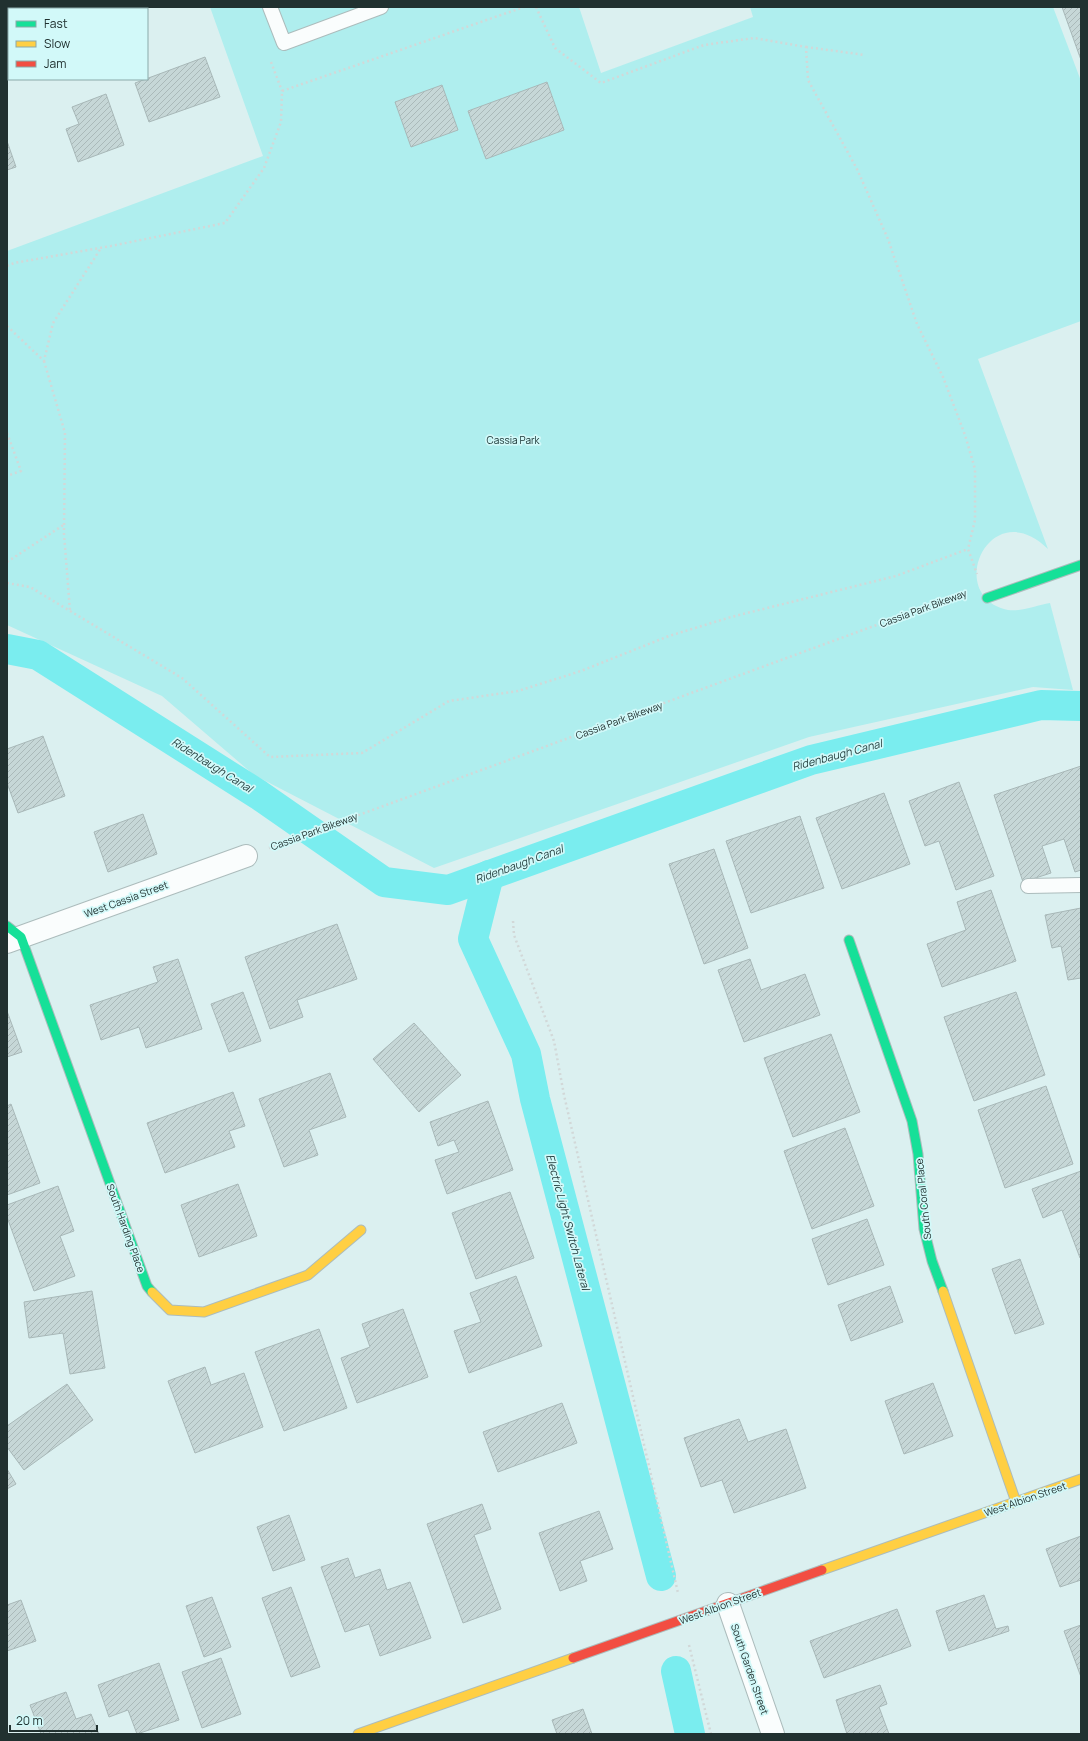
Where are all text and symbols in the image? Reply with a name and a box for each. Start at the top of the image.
legend [8,8,148,80]
text: Fast [44,15,68,32]
text: Slow [44,35,70,52]
text: Jam [44,55,66,72]
park label: Cassia Park [486,433,541,447]
street label: Cassia Park Bikeway [877,585,969,630]
street label: Cassia Park Bikeway [573,697,665,742]
water label: Ridenbaugh Canal [169,734,257,796]
water label: Ridenbaugh Canal [790,735,885,774]
street label: Cassia Park Bikeway [268,808,360,853]
water label: Ridenbaugh Canal [473,840,566,886]
street label: West Cassia Street [82,877,170,921]
water label: Electric Light Switch Lateral [543,1152,594,1293]
street label: South Coral Place [912,1158,934,1240]
street label: South Harding Place [103,1182,149,1274]
street label: West Albion Street [982,1478,1068,1520]
street label: West Albion Street [677,1585,763,1627]
street label: South Garden Street [728,1622,772,1716]
scale bar [10,1707,97,1733]
text: 20 m [16,1712,43,1729]

